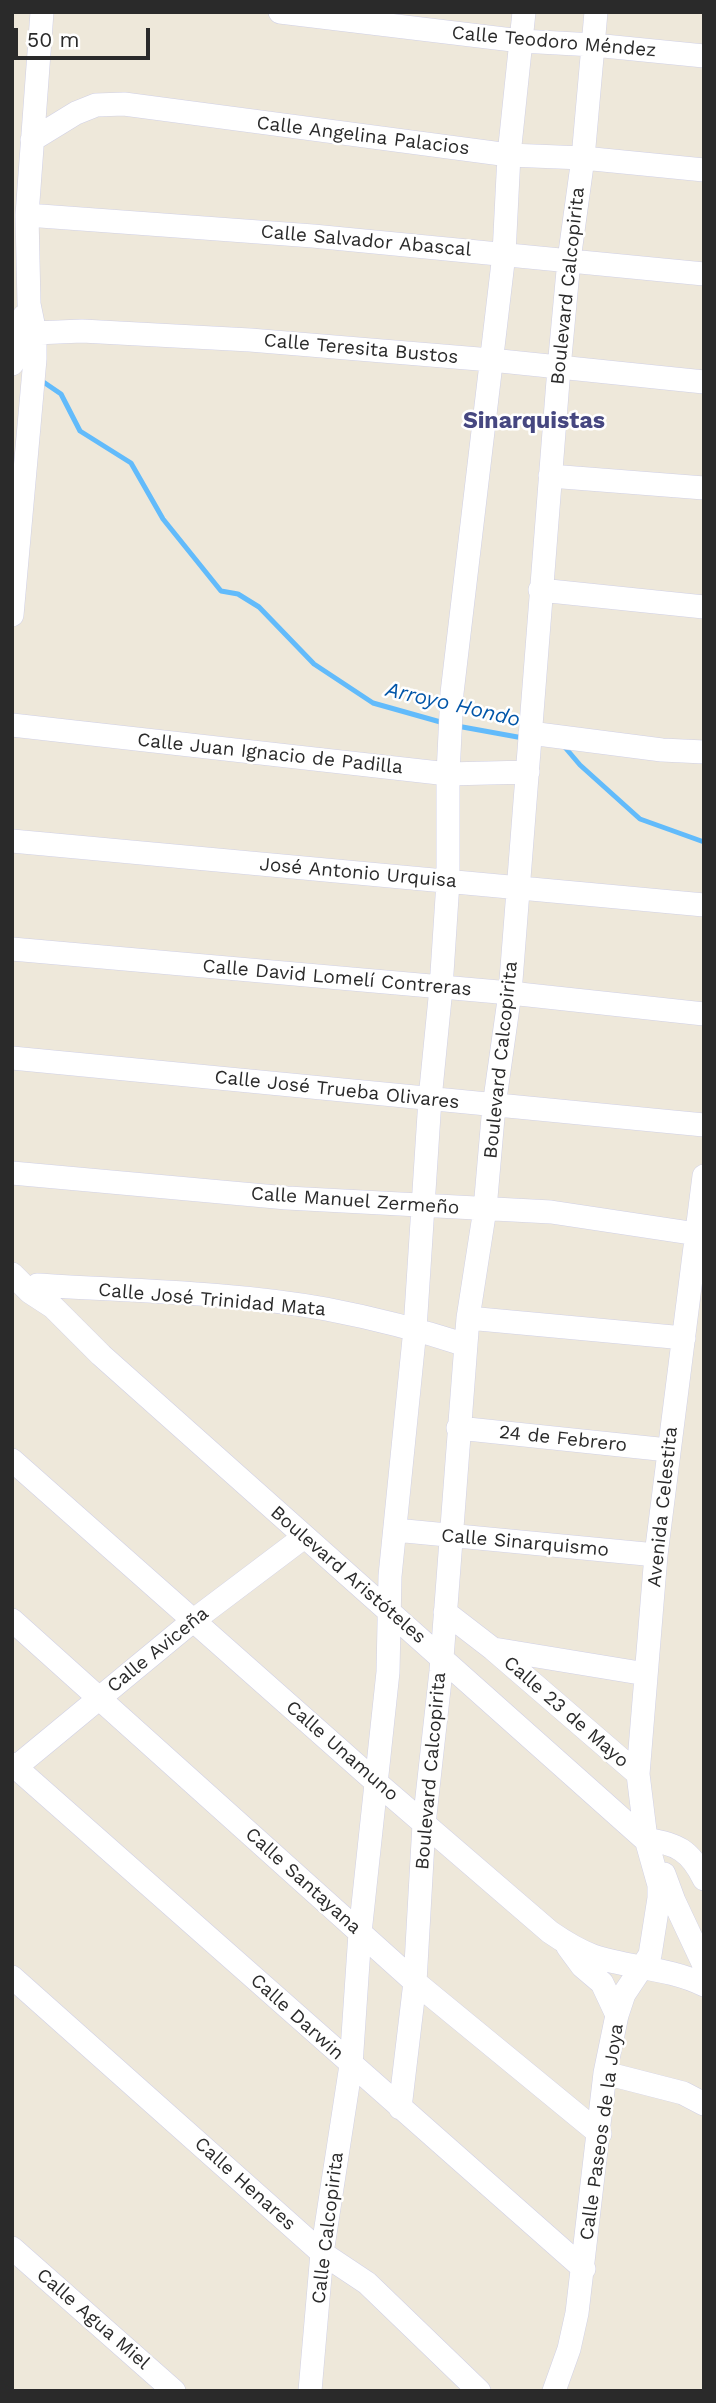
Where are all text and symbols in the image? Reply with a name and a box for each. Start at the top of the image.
scale bar [18,14,154,58]
street label: Calle Teodoro Méndez [451,22,657,62]
text: 50 m [27,27,79,52]
street label: Calle Angelina Palacios [255,112,471,160]
street label: Boulevard Calcopirita [546,186,590,386]
street label: Calle Salvador Abascal [260,220,472,262]
street label: Calle Teresita Bustos [263,329,459,369]
district label: Sinarquistas [463,407,605,435]
water label: Arroyo Hondo [383,677,523,733]
street label: Calle Juan Ignacio de Padilla [136,729,404,779]
street label: José Antonio Urquisa [258,853,458,893]
street label: Calle David Lomelí Contreras [202,955,472,1001]
street label: Boulevard Calcopirita [479,960,523,1160]
street label: Calle José Trueba Olivares [214,1066,460,1114]
street label: Calle Manuel Zermeño [250,1182,460,1220]
street label: Calle José Trinidad Mata [97,1279,327,1321]
street label: 24 de Febrero [498,1421,628,1457]
street label: Avenida Celestita [643,1426,683,1588]
street label: Boulevard Aristóteles [266,1501,430,1649]
street label: Calle Sinarquismo [440,1524,610,1562]
street label: Calle Aviceña [103,1602,213,1698]
street label: Calle 23 de Mayo [499,1651,633,1773]
street label: Boulevard Calcopirita [411,1671,451,1871]
street label: Calle Unamuno [281,1696,403,1806]
street label: Calle Santayana [240,1823,366,1939]
street label: Calle Darwin [246,1969,348,2065]
street label: Calle Paseos de la Joya [576,2022,628,2242]
street label: Calle Henares [190,2133,300,2235]
street label: Calle Calcopirita [307,2151,349,2305]
street label: Calle Agua Miel [32,2264,154,2374]

